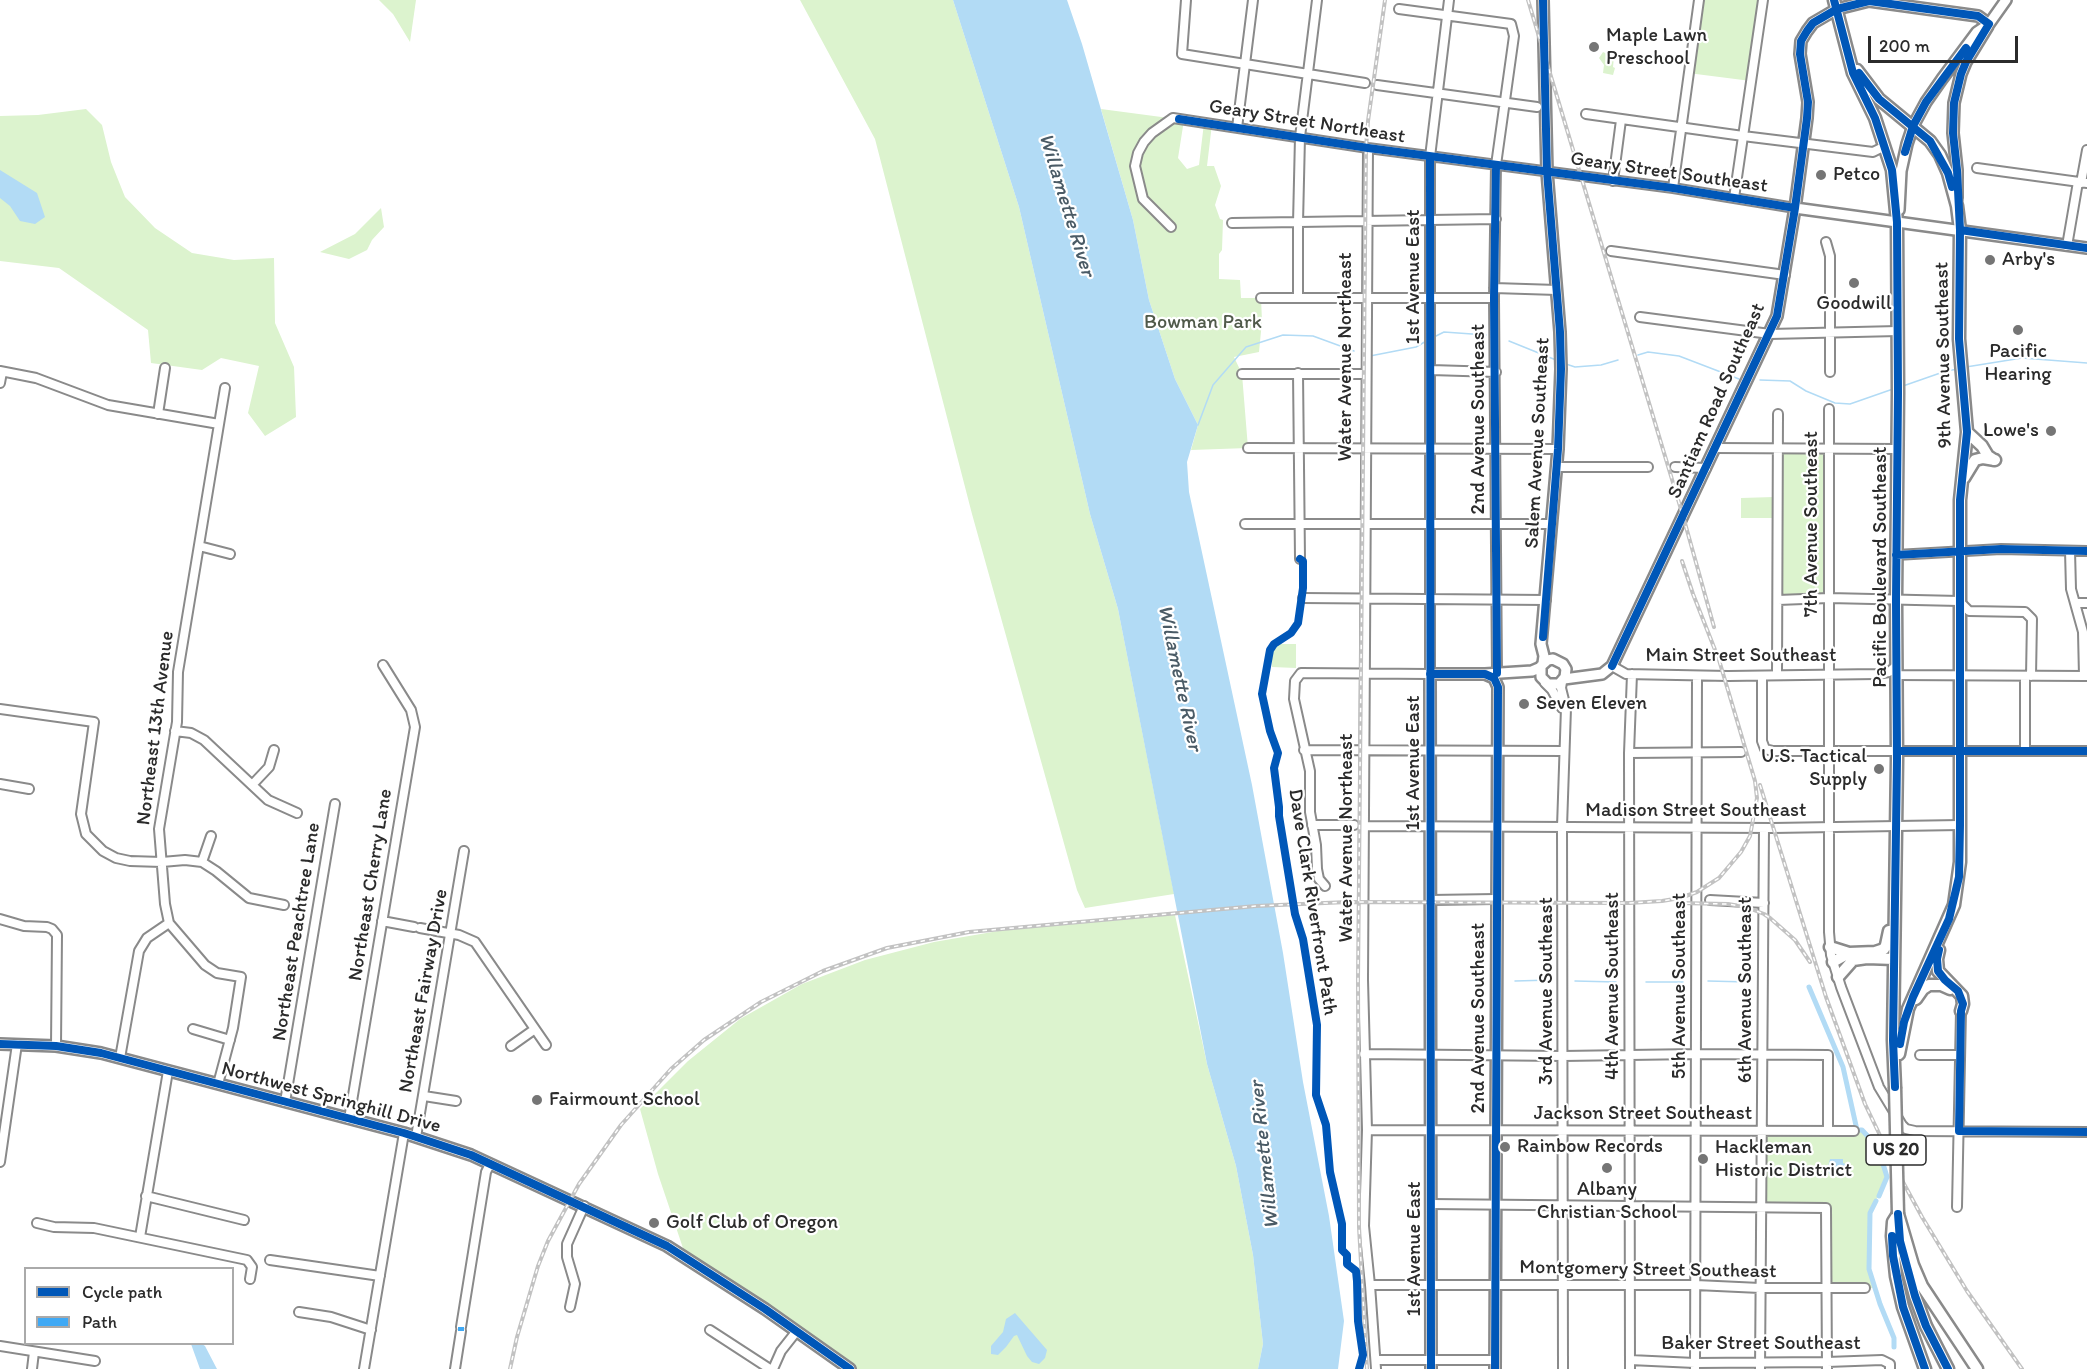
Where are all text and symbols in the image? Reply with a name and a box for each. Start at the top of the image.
place label: Maple Lawn Preschool [1606,24,1707,71]
scale bar [1871,24,2021,62]
text: 200 m [1879,35,1930,57]
marker: Maple Lawn Preschool [1587,40,1601,54]
street label: Geary Street Northeast [1207,95,1407,149]
water label: Willamette River [1032,130,1100,280]
street label: Geary Street Southeast [1569,147,1769,199]
place label: Petco [1833,163,1880,187]
marker: Petco [1814,168,1828,182]
street label: 1st Avenue East [1402,209,1426,345]
place label: Arby's [2002,248,2055,272]
street label: Water Avenue Northeast [1334,253,1358,461]
marker: Arby's [1983,253,1997,267]
street label: 9th Avenue Southeast [1930,262,1958,448]
marker: Goodwill [1847,276,1861,290]
place label: Goodwill [1816,292,1892,316]
street label: Santiam Road Southeast [1663,299,1771,503]
park label: Bowman Park [1144,311,1262,335]
marker: Pacific Hearing [2011,323,2025,337]
street label: 2nd Avenue Southeast [1467,324,1491,514]
street label: Salem Avenue Southeast [1520,337,1556,549]
place label: Pacific Hearing [1984,340,2052,387]
place label: Lowe's [1983,419,2039,443]
marker: Lowe's [2044,424,2058,438]
street label: 7th Avenue Southeast [1800,431,1824,617]
street label: Pacific Boulevard Southeast [1869,446,1893,688]
water label: Willamette River [1151,603,1207,753]
street label: Northeast 13th Avenue [132,630,180,826]
street label: Main Street Southeast [1645,644,1837,668]
place label: Seven Eleven [1536,692,1647,716]
street label: 1st Avenue East [1402,695,1426,831]
marker: Seven Eleven [1517,697,1531,711]
street label: Water Avenue Northeast [1335,734,1359,942]
place label: U.S. Tactical Supply [1761,745,1867,792]
marker: U.S. Tactical Supply [1872,762,1886,776]
street label: Northeast Cherry Lane [344,787,398,983]
street label: Dave Clark Riverfront Path [1282,787,1342,1017]
street label: Madison Street Southeast [1585,799,1807,823]
street label: Northeast Peachtree Lane [268,821,326,1043]
street label: Northeast Fairway Drive [394,887,454,1095]
street label: 4th Avenue Southeast [1601,892,1625,1080]
street label: 5th Avenue Southeast [1668,893,1692,1079]
street label: 3rd Avenue Southeast [1535,897,1559,1085]
street label: 6th Avenue Southeast [1734,897,1758,1083]
street label: 2nd Avenue Southeast [1467,923,1491,1113]
street label: Northwest Springhill Drive [219,1057,443,1139]
water label: Willamette River [1245,1080,1285,1230]
place label: Fairmount School [549,1088,700,1112]
marker: Fairmount School [530,1093,544,1107]
street label: Jackson Street Southeast [1534,1102,1752,1126]
place label: Rainbow Records [1517,1135,1663,1159]
road number: US 20 [1866,1135,1926,1165]
place label: Hackleman Historic District [1715,1136,1852,1183]
marker: Rainbow Records [1498,1140,1512,1154]
marker: Hackleman Historic District [1696,1152,1710,1166]
marker: Albany Christian School [1600,1161,1614,1175]
place label: Albany Christian School [1537,1178,1677,1225]
street label: 1st Avenue East [1403,1181,1427,1317]
place label: Golf Club of Oregon [666,1211,838,1235]
marker: Golf Club of Oregon [647,1216,661,1230]
street label: Montgomery Street Southeast [1519,1256,1777,1284]
legend [24,1267,234,1345]
text: Cycle path [82,1281,162,1303]
text: Path [82,1311,117,1333]
street label: Baker Street Southeast [1661,1332,1861,1356]

